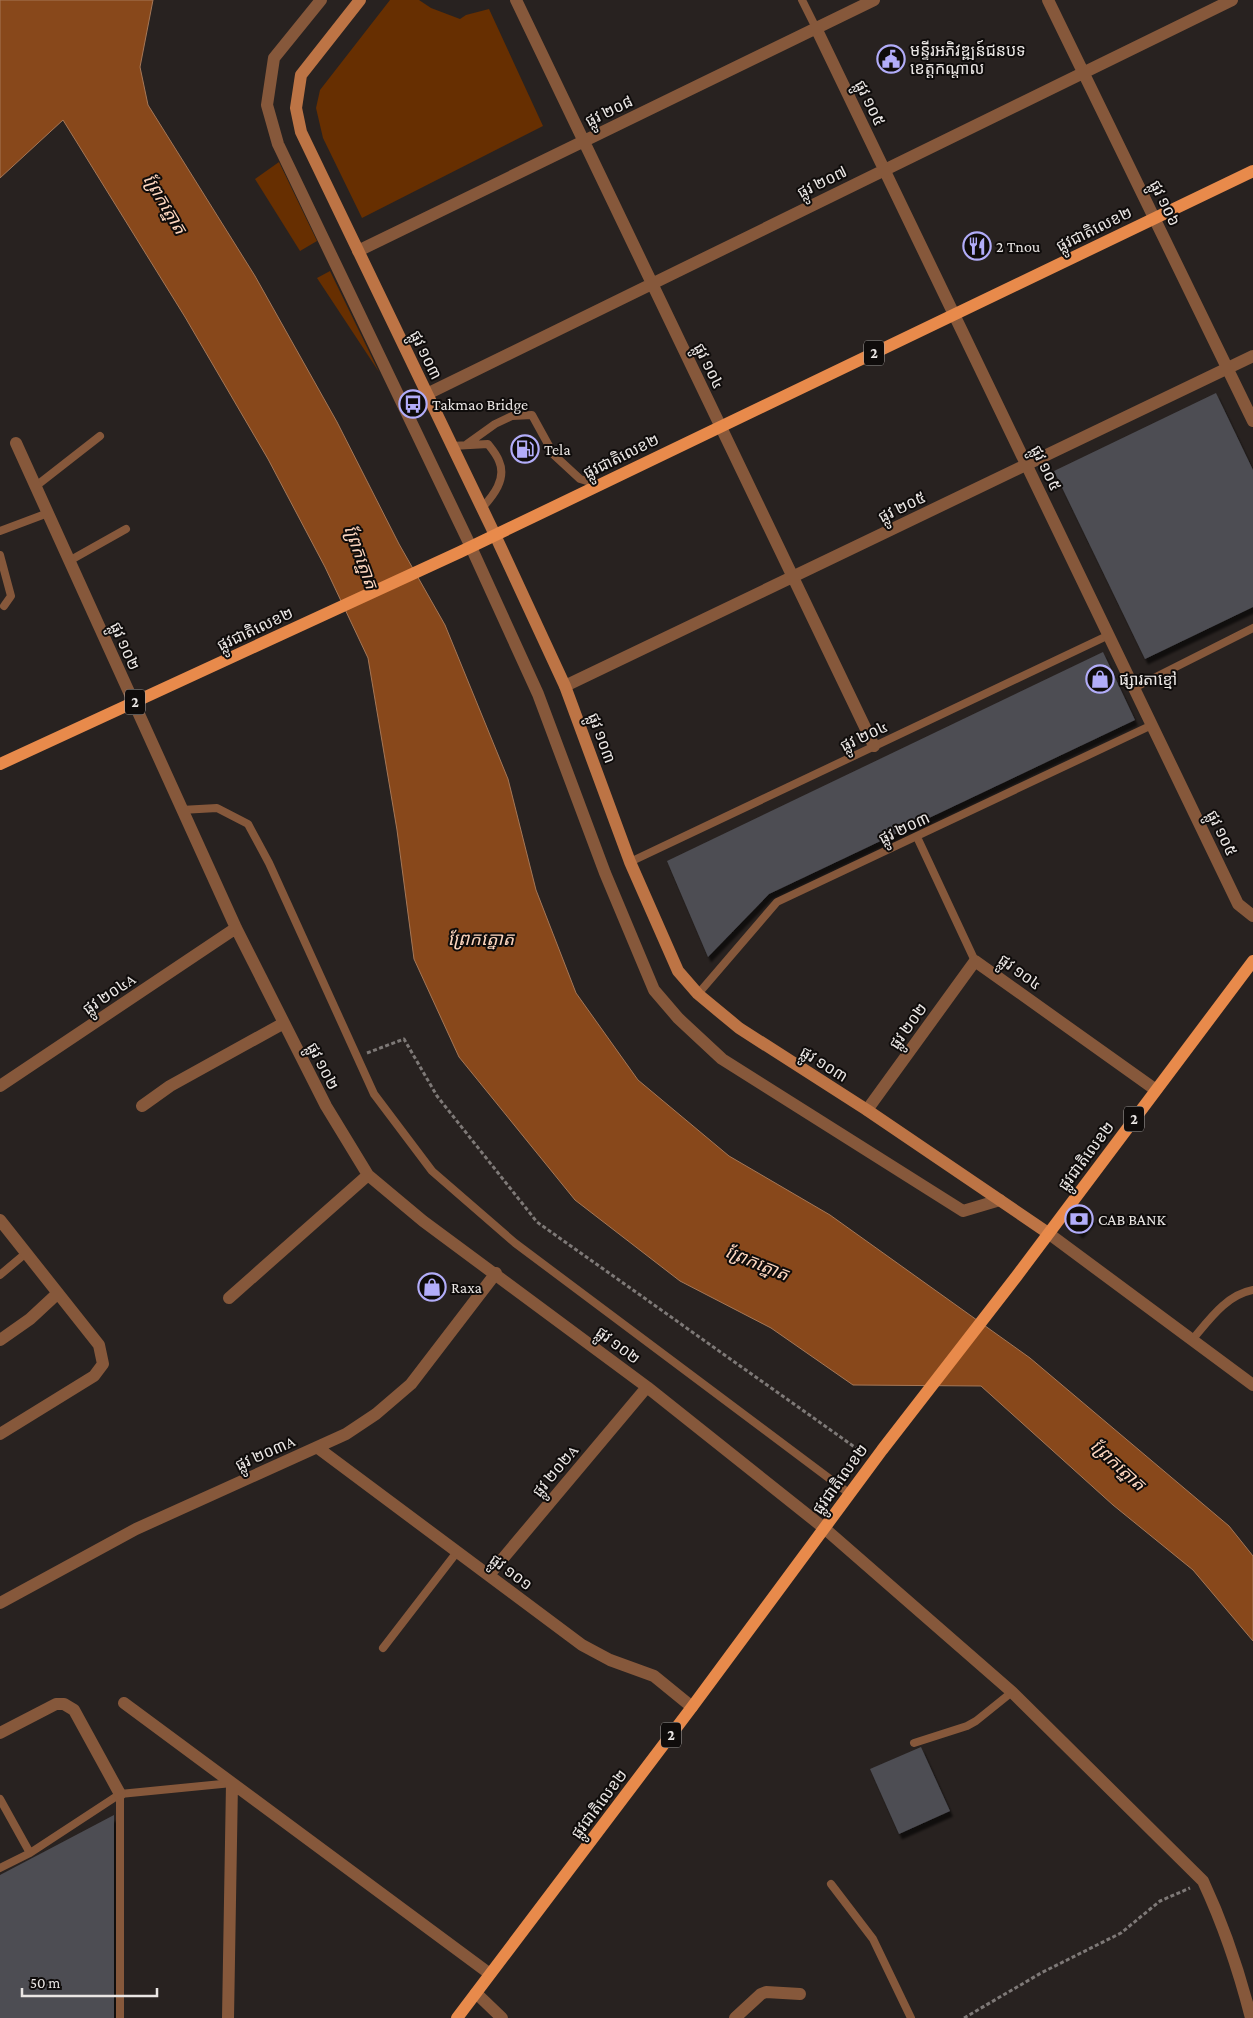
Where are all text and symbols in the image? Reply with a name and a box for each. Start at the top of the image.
place label: មន្ទីរអភិវឌ្ឍន៍ជនបទ ខេត្តកណ្តាល [910,39,1026,78]
public building icon: មន្ទីរអភិវឌ្ឍន៍ជនបទ ខេត្តកណ្តាល [876,44,906,74]
street label: ផ្លូវ ១០៥ [846,77,888,131]
street label: ផ្លូវ ២០៨ [582,92,638,135]
street label: ផ្លូវ ២០៧ [794,163,852,206]
water label: ព្រែកត្នោត [138,170,191,240]
street label: ផ្លូវ ១០៦ [1141,177,1183,231]
street label: ផ្លូវជាតិលេខ២ [1053,203,1137,260]
restaurant icon: 2 Tnou [962,231,992,261]
place label: 2 Tnou [996,238,1041,255]
street label: ផ្លូវ ១០៣ [402,328,445,385]
street label: ផ្លូវ ១០៤ [685,340,727,394]
road number: 2 [864,340,884,366]
bus stop icon: Takmao Bridge [398,389,428,419]
place label: Takmao Bridge [432,396,528,414]
street label: ផ្លូវជាតិលេខ២ [580,430,664,487]
fuel station icon: Tela [510,434,540,464]
place label: Tela [544,441,571,458]
street label: ផ្លូវ ១០៥ [1022,442,1064,496]
street label: ផ្លូវ ២០៥ [875,488,931,531]
water label: ព្រែកត្នោត [339,522,382,594]
street label: ផ្លូវជាតិលេខ២ [214,603,298,659]
street label: ផ្លូវ ១០២ [102,619,143,675]
shop icon: ផ្សារតាខ្មៅ [1085,664,1115,694]
place label: ផ្សារតាខ្មៅ [1119,671,1177,689]
road number: 2 [125,690,145,714]
street label: ផ្លូវ ១០៣ [580,710,619,768]
street label: ផ្លូវ ២០៤ [837,718,893,760]
street label: ផ្លូវ ១០៥ [1198,807,1240,861]
street label: ផ្លូវ ២០៣ [876,809,935,852]
water label: ព្រែកត្នោត [448,929,516,950]
street label: ផ្លូវ ១០៤ [992,951,1045,998]
street label: ផ្លូវ ២០៤A [79,970,143,1023]
street label: ផ្លូវ ២០២ [886,1000,935,1056]
street label: ផ្លូវ ១០២ [299,1040,342,1095]
street label: ផ្លូវ ១០៣ [794,1043,851,1090]
road number: 2 [1124,1106,1144,1132]
street label: ផ្លូវជាតិលេខ២ [1054,1118,1122,1197]
bank icon: CAB BANK [1064,1204,1094,1234]
place label: CAB BANK [1098,1211,1166,1228]
water label: ព្រែកត្នោត [722,1241,793,1287]
shop icon: Raxa [417,1272,447,1302]
place label: Raxa [451,1279,483,1296]
street label: ផ្លូវ ១០២ [589,1323,643,1372]
street label: ផ្លូវ ២០៣A [233,1432,301,1479]
water label: ព្រែកត្នោត [1086,1435,1151,1497]
street label: ផ្លូវ ២០២A [529,1441,586,1504]
street label: ផ្លូវជាតិលេខ២ [809,1441,876,1521]
street label: ផ្លូវ ១០១ [483,1551,536,1598]
road number: 2 [661,1722,681,1748]
street label: ផ្លូវជាតិលេខ២ [567,1766,635,1845]
scale bar [22,1966,158,1998]
text: 50 m [30,1975,60,1991]

